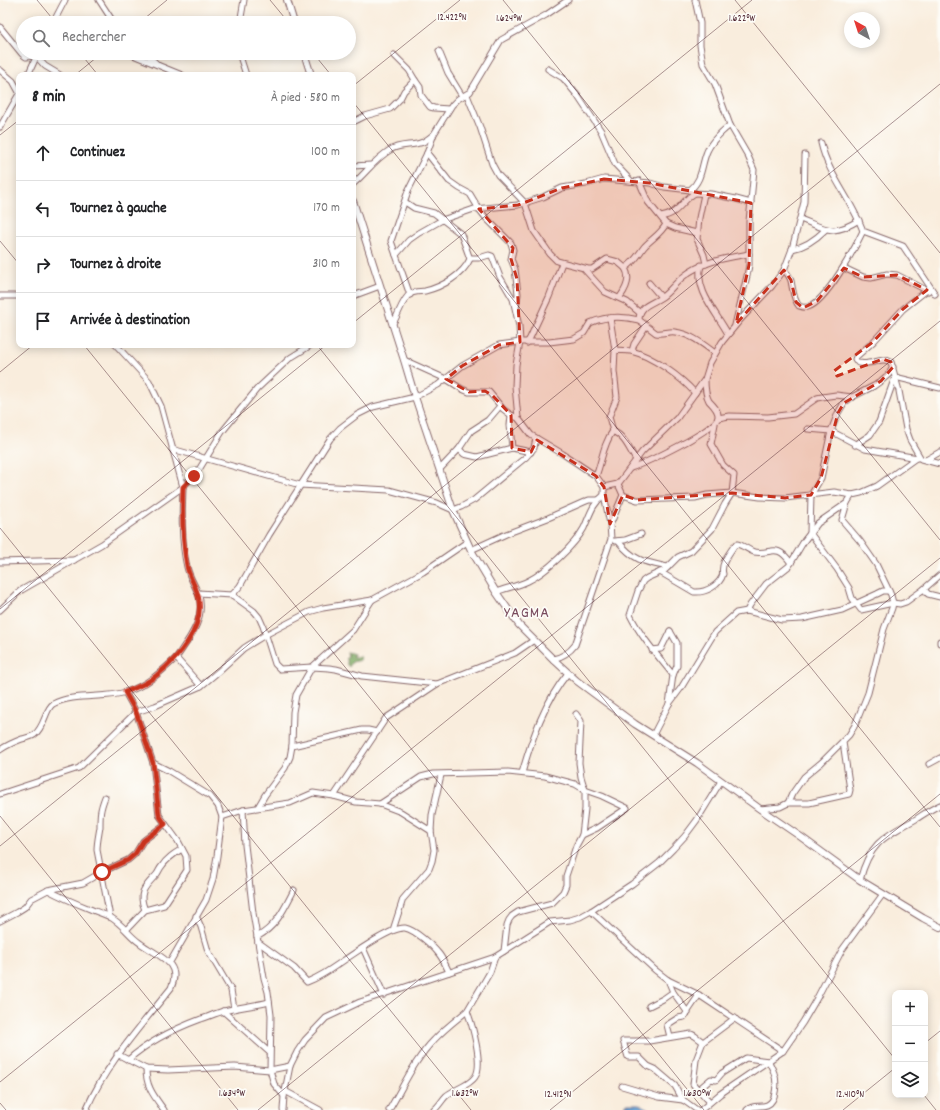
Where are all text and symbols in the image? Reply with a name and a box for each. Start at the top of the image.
text: 12.422°N [437,11,467,25]
text: 1.624°W [496,12,522,26]
text: 1.622°W [729,12,755,26]
north arrow [844,12,880,48]
search box [16,16,356,60]
icon: search [30,27,52,49]
text: Rechercher [62,27,126,49]
text: 8 min [32,86,65,110]
text: À pied · 580 m [271,89,340,108]
icon: ahead [32,142,54,164]
text: Continuez [70,142,125,164]
text: 100 m [311,143,340,162]
icon: left [32,198,54,220]
text: Tournez à gauche [70,198,167,220]
text: 170 m [313,199,340,218]
icon: right [32,254,54,276]
text: Tournez à droite [70,254,161,276]
text: 310 m [312,255,340,274]
icon: arrive [32,310,54,332]
text: Arrivée à destination [70,310,190,332]
route end [185,467,203,485]
district label: YAGMA [504,602,550,625]
route start [93,863,111,881]
map controls [892,990,928,1098]
button: + [892,990,928,1026]
button: − [892,1026,928,1062]
button: layers [892,1062,928,1098]
text: 1.634°W [219,1087,245,1101]
text: 1.632°W [452,1087,479,1101]
text: 1.630°W [683,1087,711,1101]
text: 12.412°N [544,1088,572,1102]
text: 12.410°N [836,1088,864,1102]

